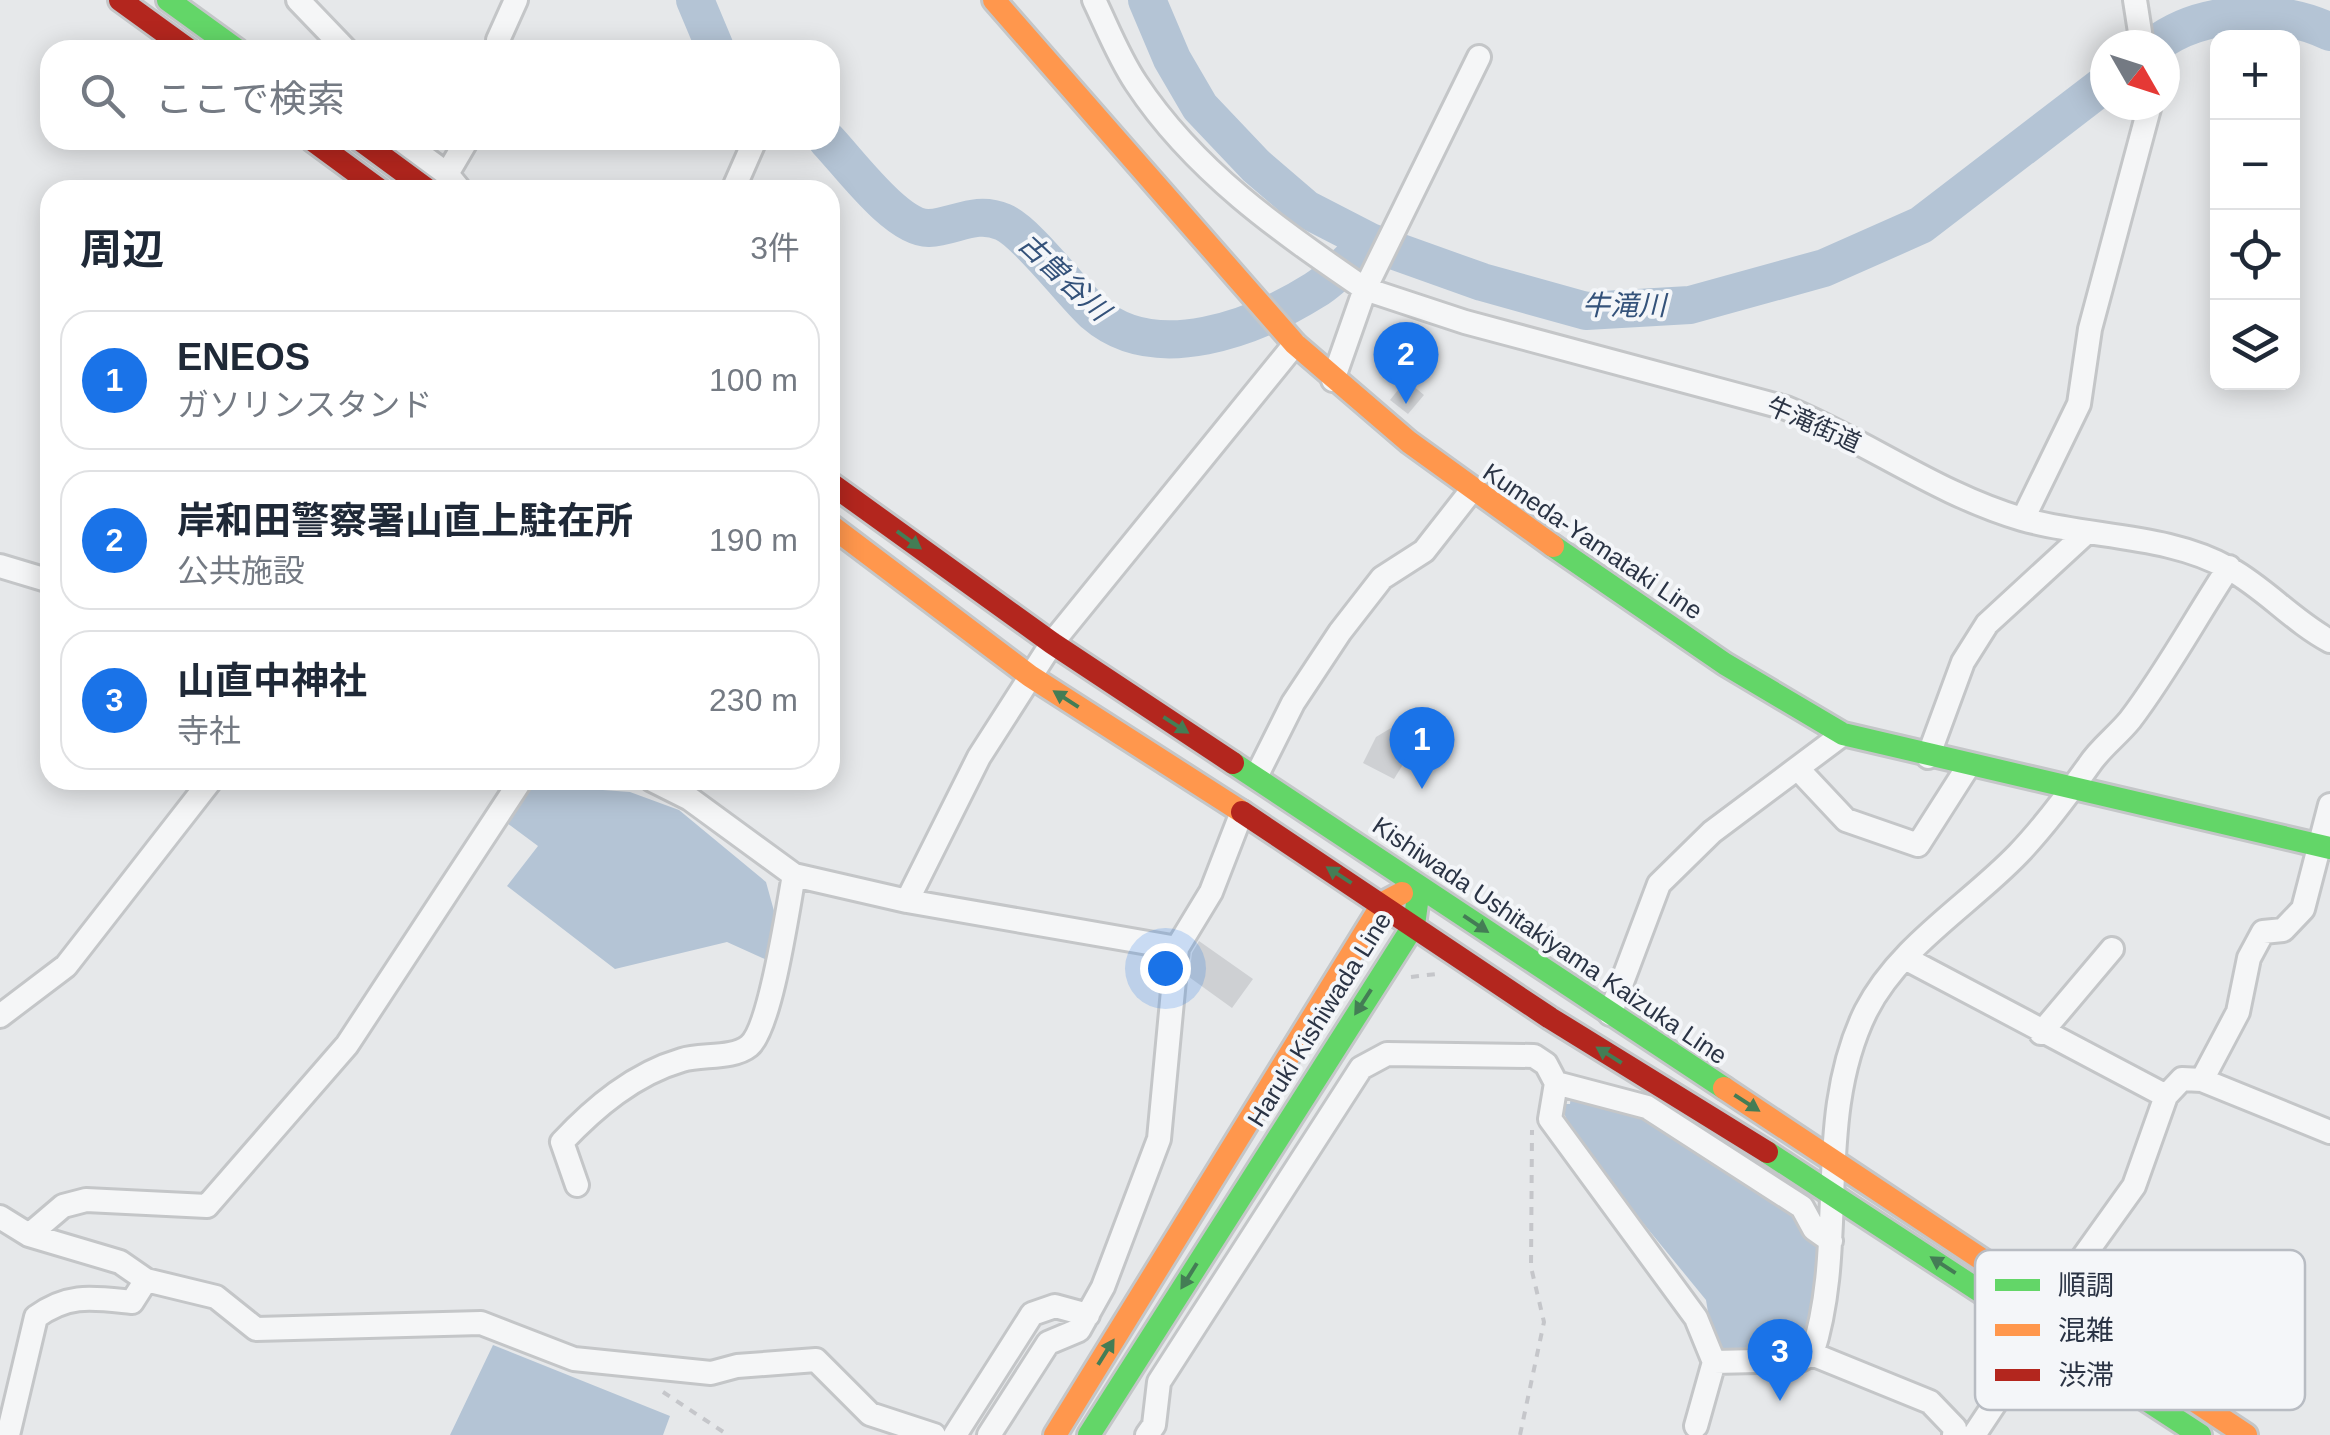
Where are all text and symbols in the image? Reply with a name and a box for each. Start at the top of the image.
north arrow [2090,30,2180,120]
map controls [2210,30,2300,390]
button: + [2210,30,2300,120]
search box [40,40,840,150]
icon: search [75,68,130,123]
text: ここで検索 [155,78,345,120]
button: − [2210,120,2300,210]
button: locate [2210,210,2300,300]
text: 周辺 [80,226,164,273]
water label: 古曽谷川 [1012,227,1118,329]
text: 3件 [750,230,800,266]
water label: 牛滝川 [1582,290,1669,321]
button: layers [2210,300,2300,390]
pin: 2 [1374,322,1438,404]
text: ENEOS [177,336,310,378]
text: 1 [106,362,123,398]
text: 100 m [709,362,798,398]
text: ガソリンスタンド [177,387,432,423]
street label: 牛滝街道 [1763,391,1865,457]
street label: Kumeda-Yamataki Line [1478,457,1708,625]
text: 岸和田警察署山直上駐在所 [177,500,633,542]
text: 2 [106,522,123,558]
text: 190 m [709,522,798,558]
one-way arrow [896,529,922,549]
text: 公共施設 [177,553,305,589]
text: 山直中神社 [177,660,367,702]
text: 3 [106,682,123,718]
text: 230 m [709,682,798,718]
one-way arrow [1052,690,1079,708]
pin: 1 [1390,706,1454,789]
text: 寺社 [177,713,241,749]
one-way arrow [1163,715,1190,733]
street label: Kishiwada Ushitakiyama Kaizuka Line [1368,811,1732,1069]
one-way arrow [1325,866,1352,884]
street label: Haruki Kishiwada Line [1242,907,1396,1131]
one-way arrow [1463,914,1490,932]
your location [1140,943,1191,994]
one-way arrow [1355,988,1373,1015]
one-way arrow [1595,1046,1623,1064]
one-way arrow [1733,1094,1761,1112]
legend [1975,1250,2305,1410]
one-way arrow [1930,1257,1957,1275]
one-way arrow [1181,1262,1199,1290]
text: 順調 [2058,1270,2114,1301]
text: 混雑 [2058,1315,2114,1346]
pin: 3 [1748,1318,1812,1401]
one-way arrow [1096,1338,1114,1366]
text: 渋滞 [2058,1360,2114,1391]

